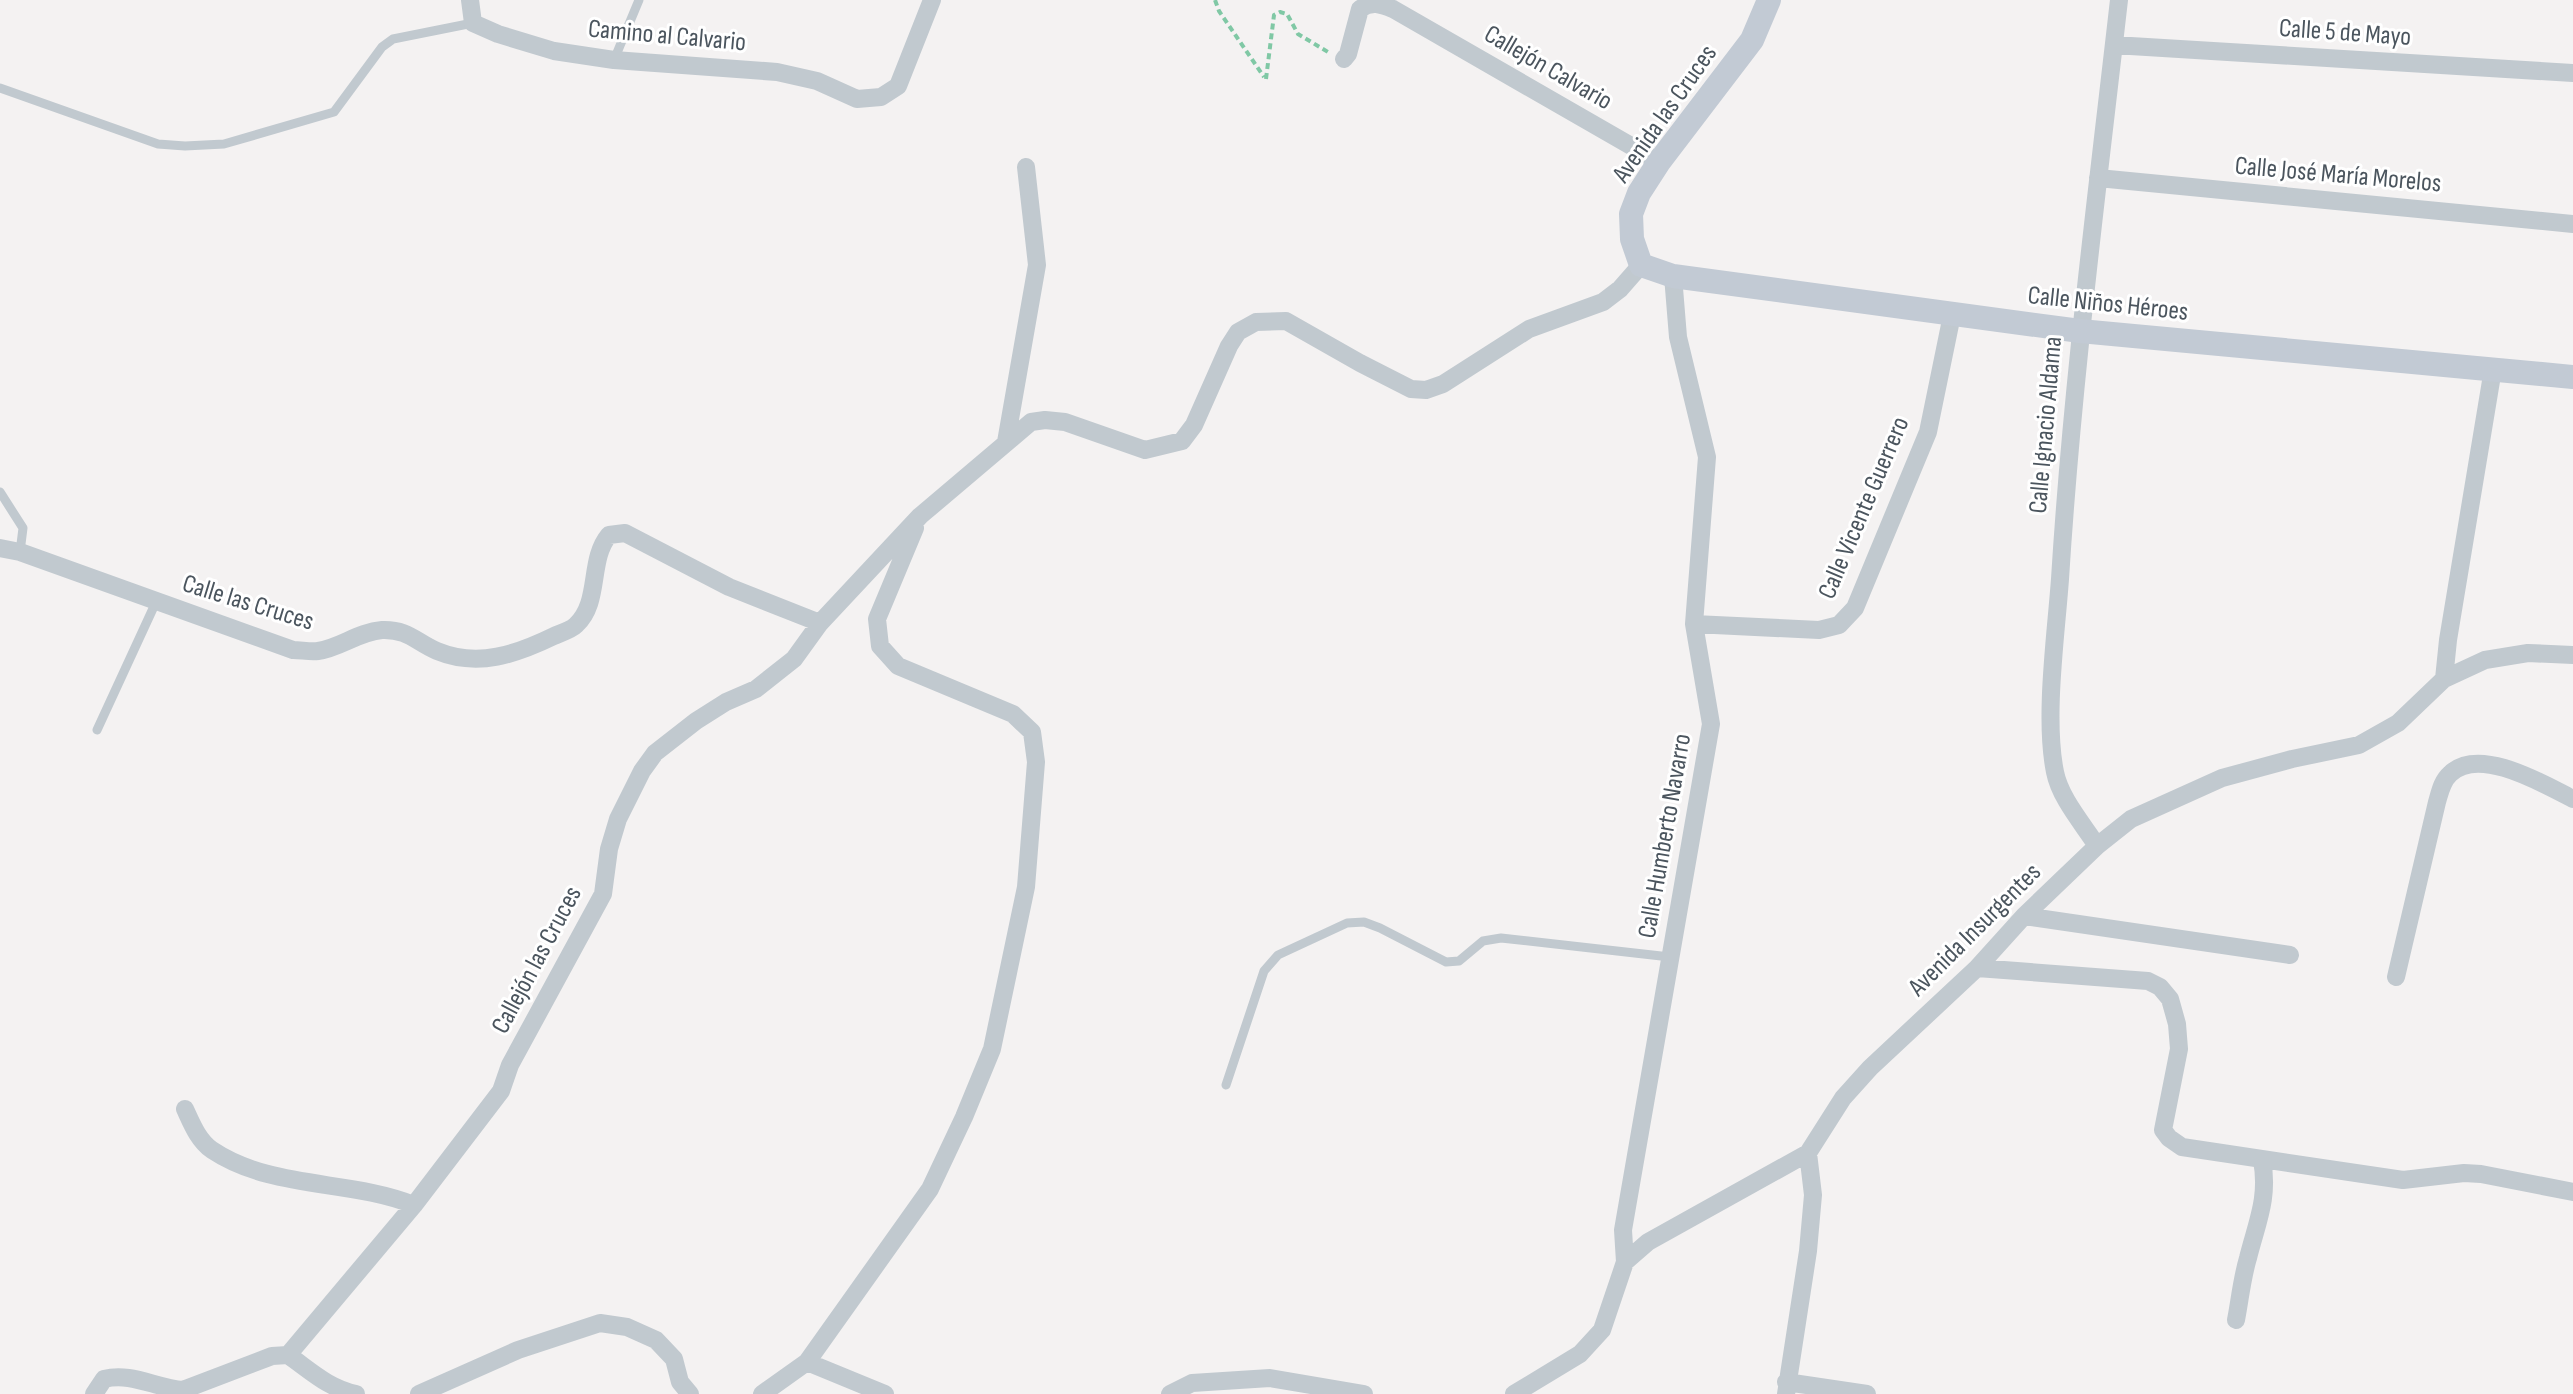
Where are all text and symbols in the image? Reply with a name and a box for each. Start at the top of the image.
street label: Calle 5 de Mayo [2278,13,2412,53]
street label: Camino al Calvario [587,14,747,58]
street label: Callejón Calvario [1478,19,1618,117]
street label: Avenida las Cruces [1605,39,1724,190]
street label: Calle José María Morelos [2234,151,2442,199]
street label: Calle Niños Héroes [2026,280,2190,328]
street label: Calle Ignacio Aldama [2023,335,2069,515]
street label: Calle Vicente Guerrero [1812,412,1916,604]
street label: Calle las Cruces [179,568,317,638]
street label: Calle Humberto Navarro [1632,731,1698,941]
street label: Avenida Insurgentes [1901,857,2048,1004]
street label: Callejón las Cruces [485,881,589,1039]

